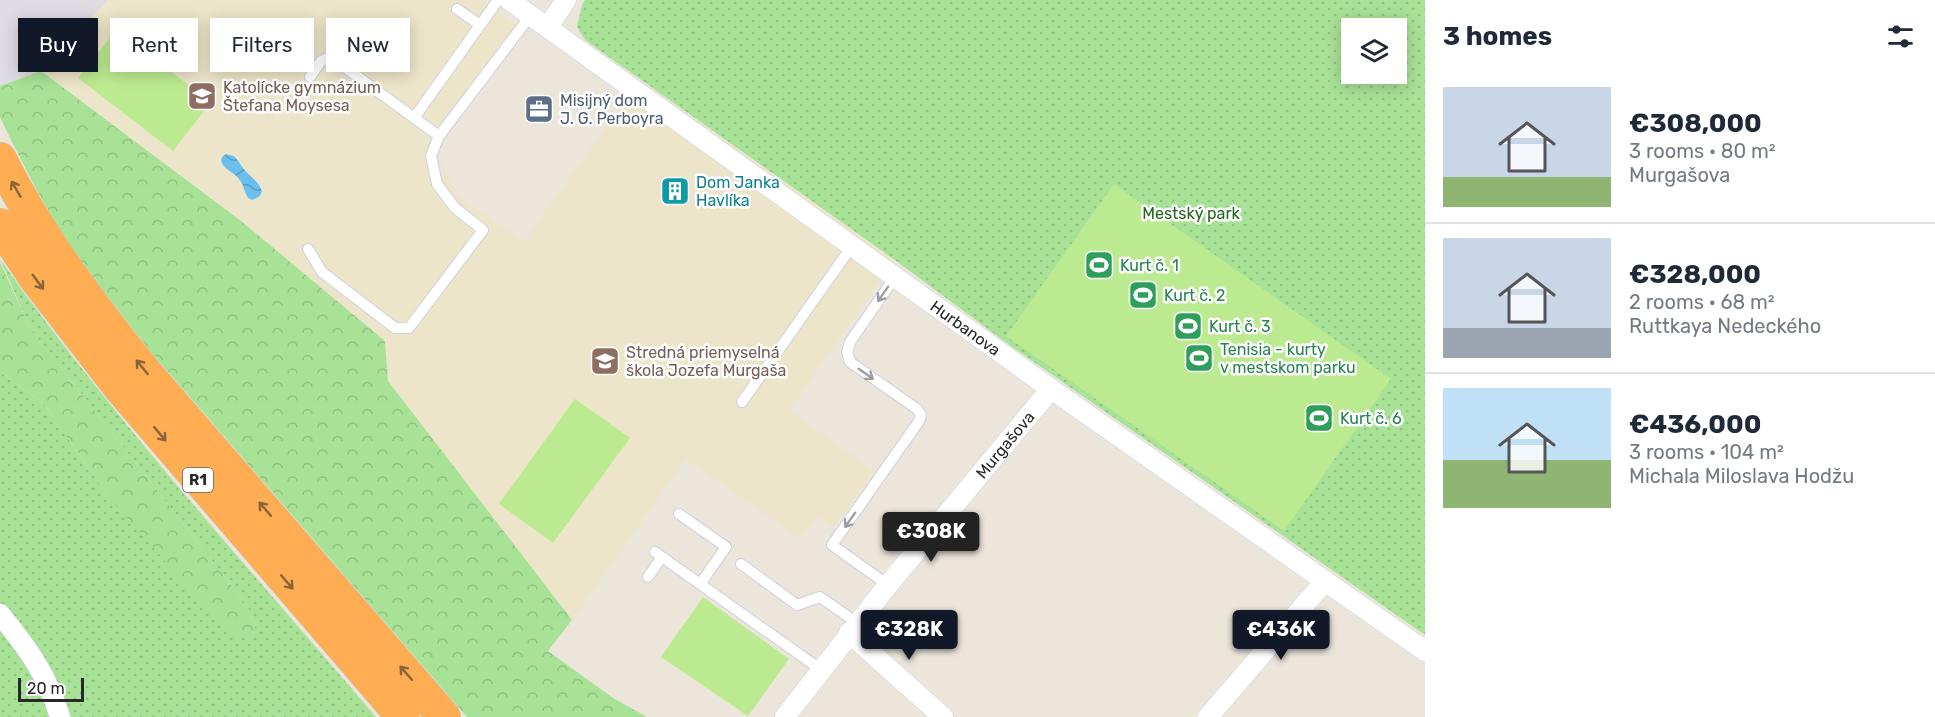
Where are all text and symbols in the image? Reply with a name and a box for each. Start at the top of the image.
chip: Buy [18,18,98,72]
chip: Rent [110,18,198,72]
chip: Filters [210,18,314,72]
chip: New [326,18,410,72]
map controls [1341,18,1407,84]
button: layers [1341,18,1407,84]
icon: filters [1884,20,1917,53]
text: 3 homes [1443,21,1552,52]
place label: Katolícke gymnázium Štefana Moysesa [223,78,381,115]
school or university icon: Katolícke gymnázium Štefana Moysesa [186,80,218,112]
place label: Misijný dom J. G. Perboyra [560,91,664,128]
office icon: Misijný dom J. G. Perboyra [523,93,555,125]
text: €308,000 [1629,108,1762,139]
icon: home [1491,111,1563,183]
text: 3 rooms · 80 m² [1629,139,1776,163]
text: Murgašova [1629,163,1730,187]
place label: Dom Janka Havlíka [696,173,780,210]
building icon: Dom Janka Havlíka [659,175,691,207]
one-way arrow [10,181,22,198]
park label: Mestský park [1142,204,1240,223]
sports icon: Kurt č. 1 [1083,249,1115,281]
place label: Kurt č. 1 [1120,256,1179,275]
text: €328,000 [1629,259,1761,290]
icon: home [1491,262,1563,334]
one-way arrow [32,273,44,289]
sports icon: Kurt č. 2 [1127,279,1159,311]
one-way arrow [877,285,889,301]
place label: Kurt č. 2 [1164,286,1225,305]
text: 2 rooms · 68 m² [1629,290,1775,314]
street label: Hurbanova [927,296,1004,359]
sports icon: Kurt č. 3 [1172,310,1204,342]
text: Ruttkaya Nedeckého [1629,314,1821,338]
place label: Kurt č. 3 [1209,317,1271,336]
place label: Tenisia - kurty v mestskom parku [1220,340,1356,377]
sports icon: Tenisia - kurty v mestskom parku [1183,342,1215,374]
place label: Stredná priemyselná škola Jozefa Murgaša [626,343,786,380]
school or university icon: Stredná priemyselná škola Jozefa Murgaša [589,345,621,377]
one-way arrow [135,360,149,375]
one-way arrow [858,368,874,380]
sports icon: Kurt č. 6 [1303,402,1335,434]
street label: Murgašova [971,407,1038,482]
place label: Kurt č. 6 [1340,409,1402,428]
text: €436,000 [1629,409,1761,440]
icon: home [1491,412,1563,484]
one-way arrow [153,426,166,442]
text: 3 rooms · 104 m² [1629,440,1784,464]
text: Michala Miloslava Hodžu [1629,464,1854,488]
road number: R1 [183,468,213,492]
one-way arrow [258,502,272,517]
one-way arrow [844,511,856,527]
pin: €308K [889,512,973,563]
text: €308K [896,519,966,543]
one-way arrow [280,574,294,589]
pin: €328K [867,610,951,661]
pin: €436K [1239,610,1323,661]
text: €328K [875,617,943,641]
text: €436K [1247,617,1315,641]
one-way arrow [399,666,413,681]
scale bar [18,675,84,702]
text: 20 m [27,679,65,698]

